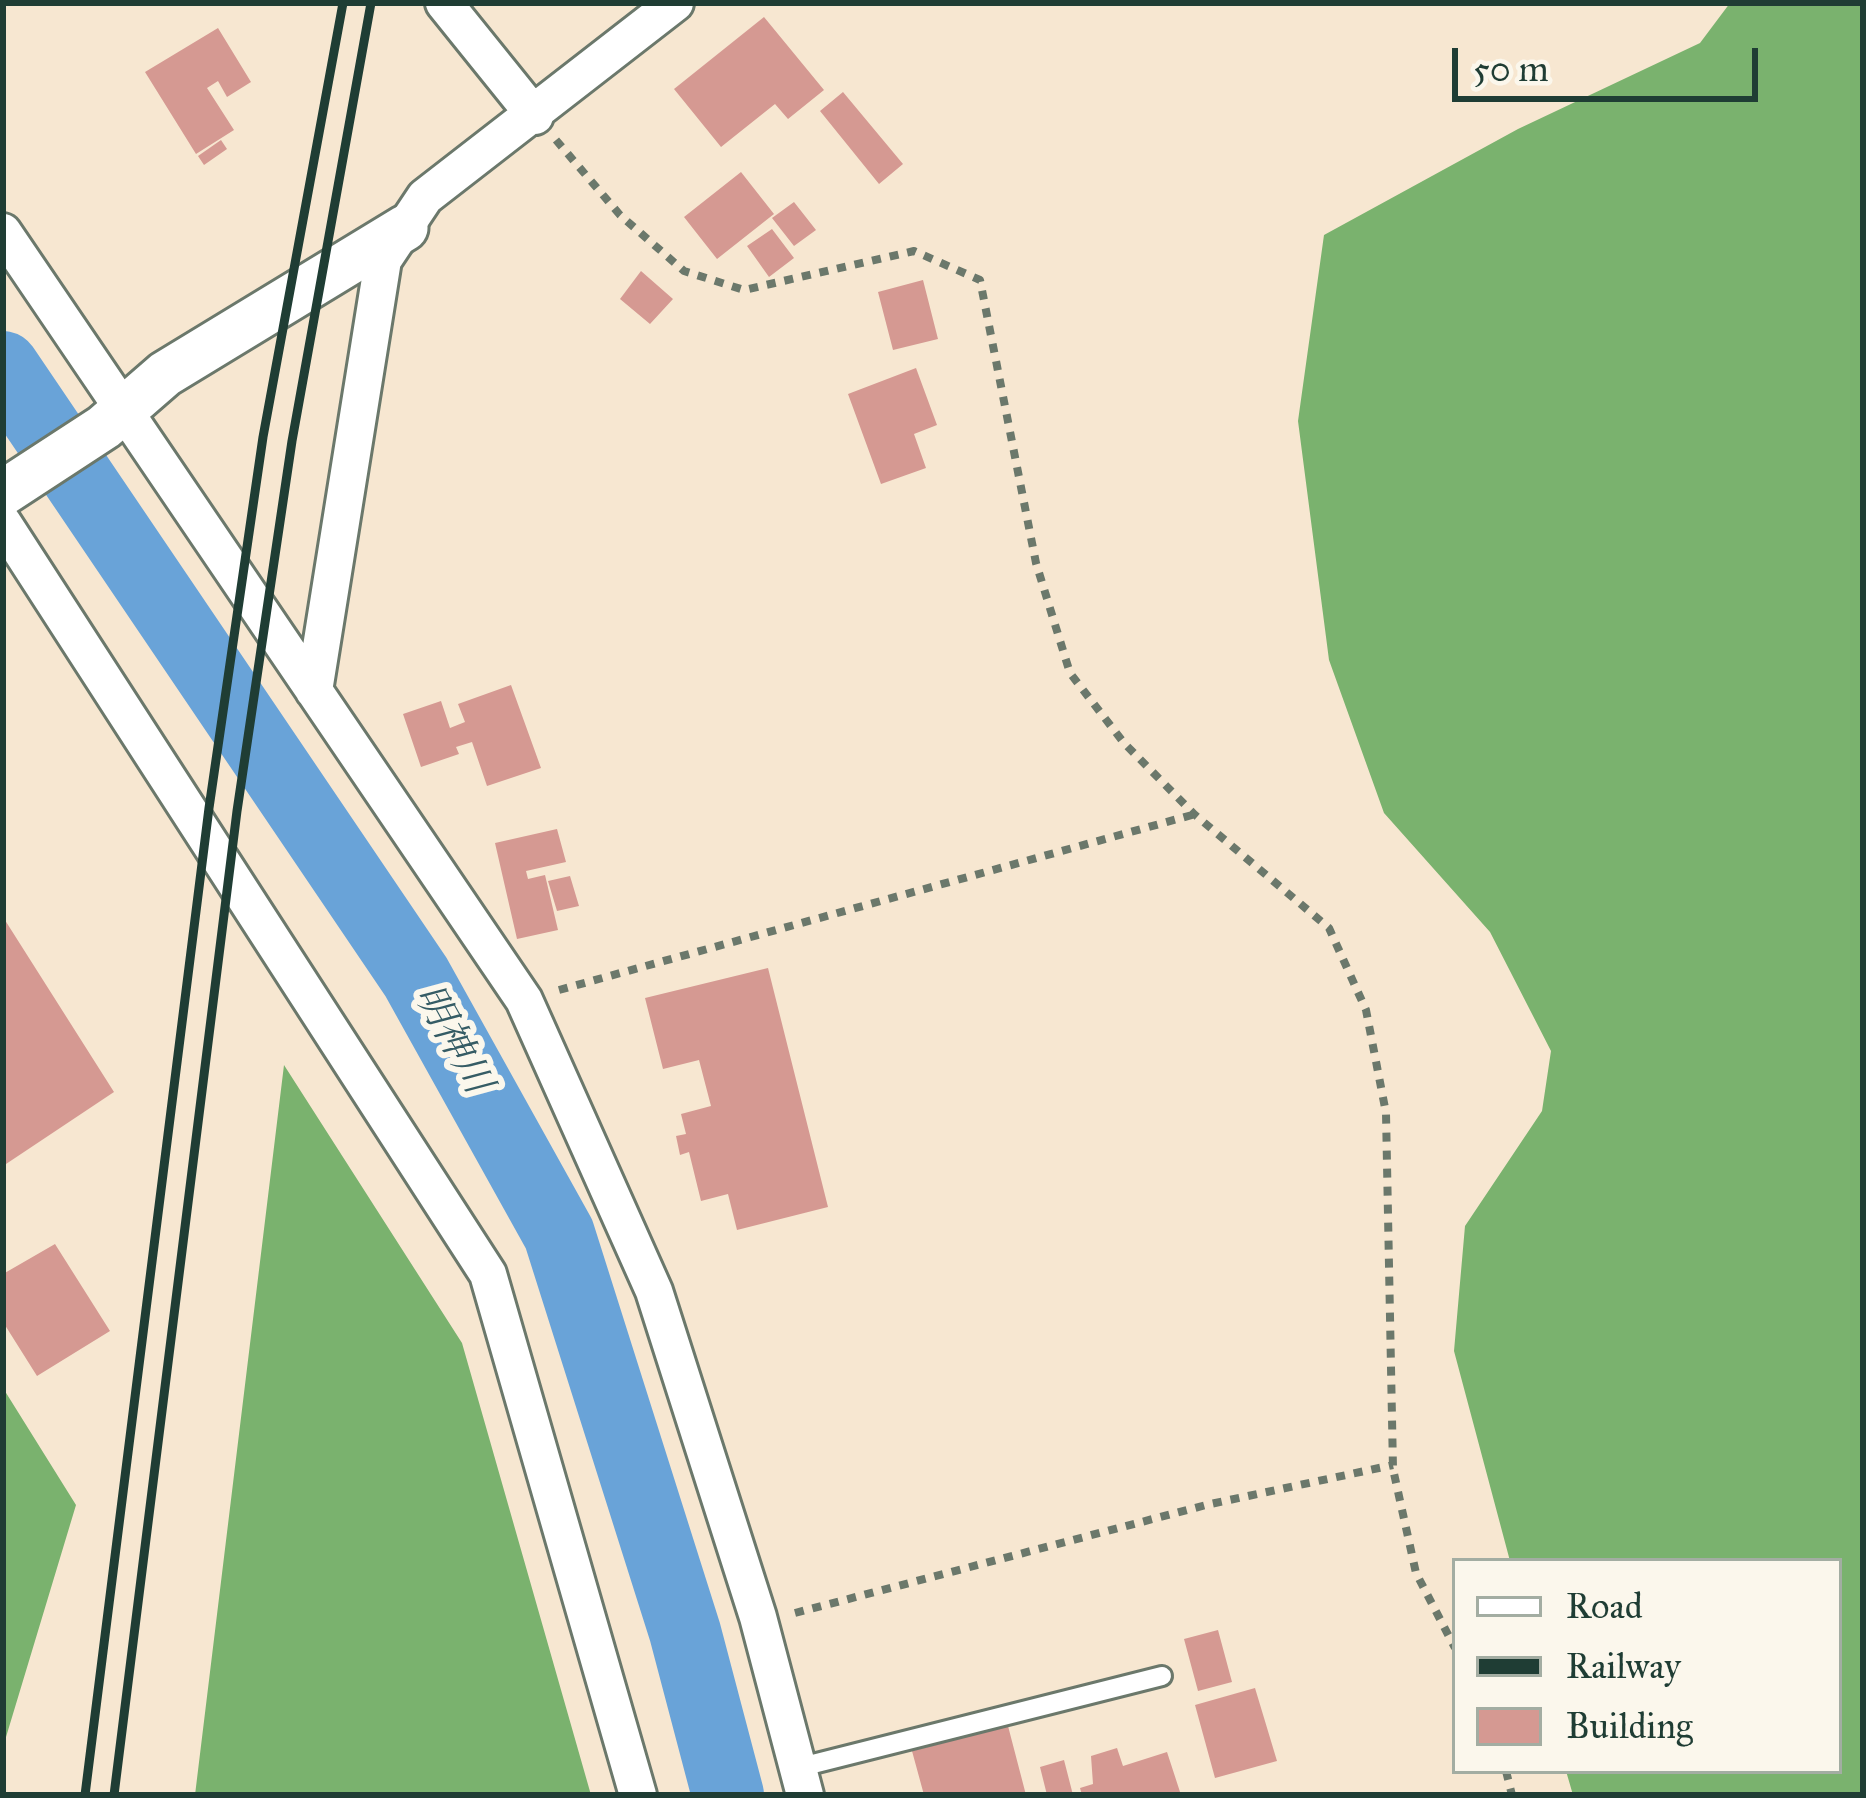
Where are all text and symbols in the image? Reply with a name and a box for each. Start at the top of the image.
scale bar [1458,24,1764,98]
text: 50 m [1473,47,1549,91]
water label: 明神川 [402,977,500,1103]
legend [1452,1558,1842,1774]
text: Road [1566,1584,1643,1628]
text: Railway [1566,1644,1681,1688]
text: Building [1566,1704,1693,1748]

